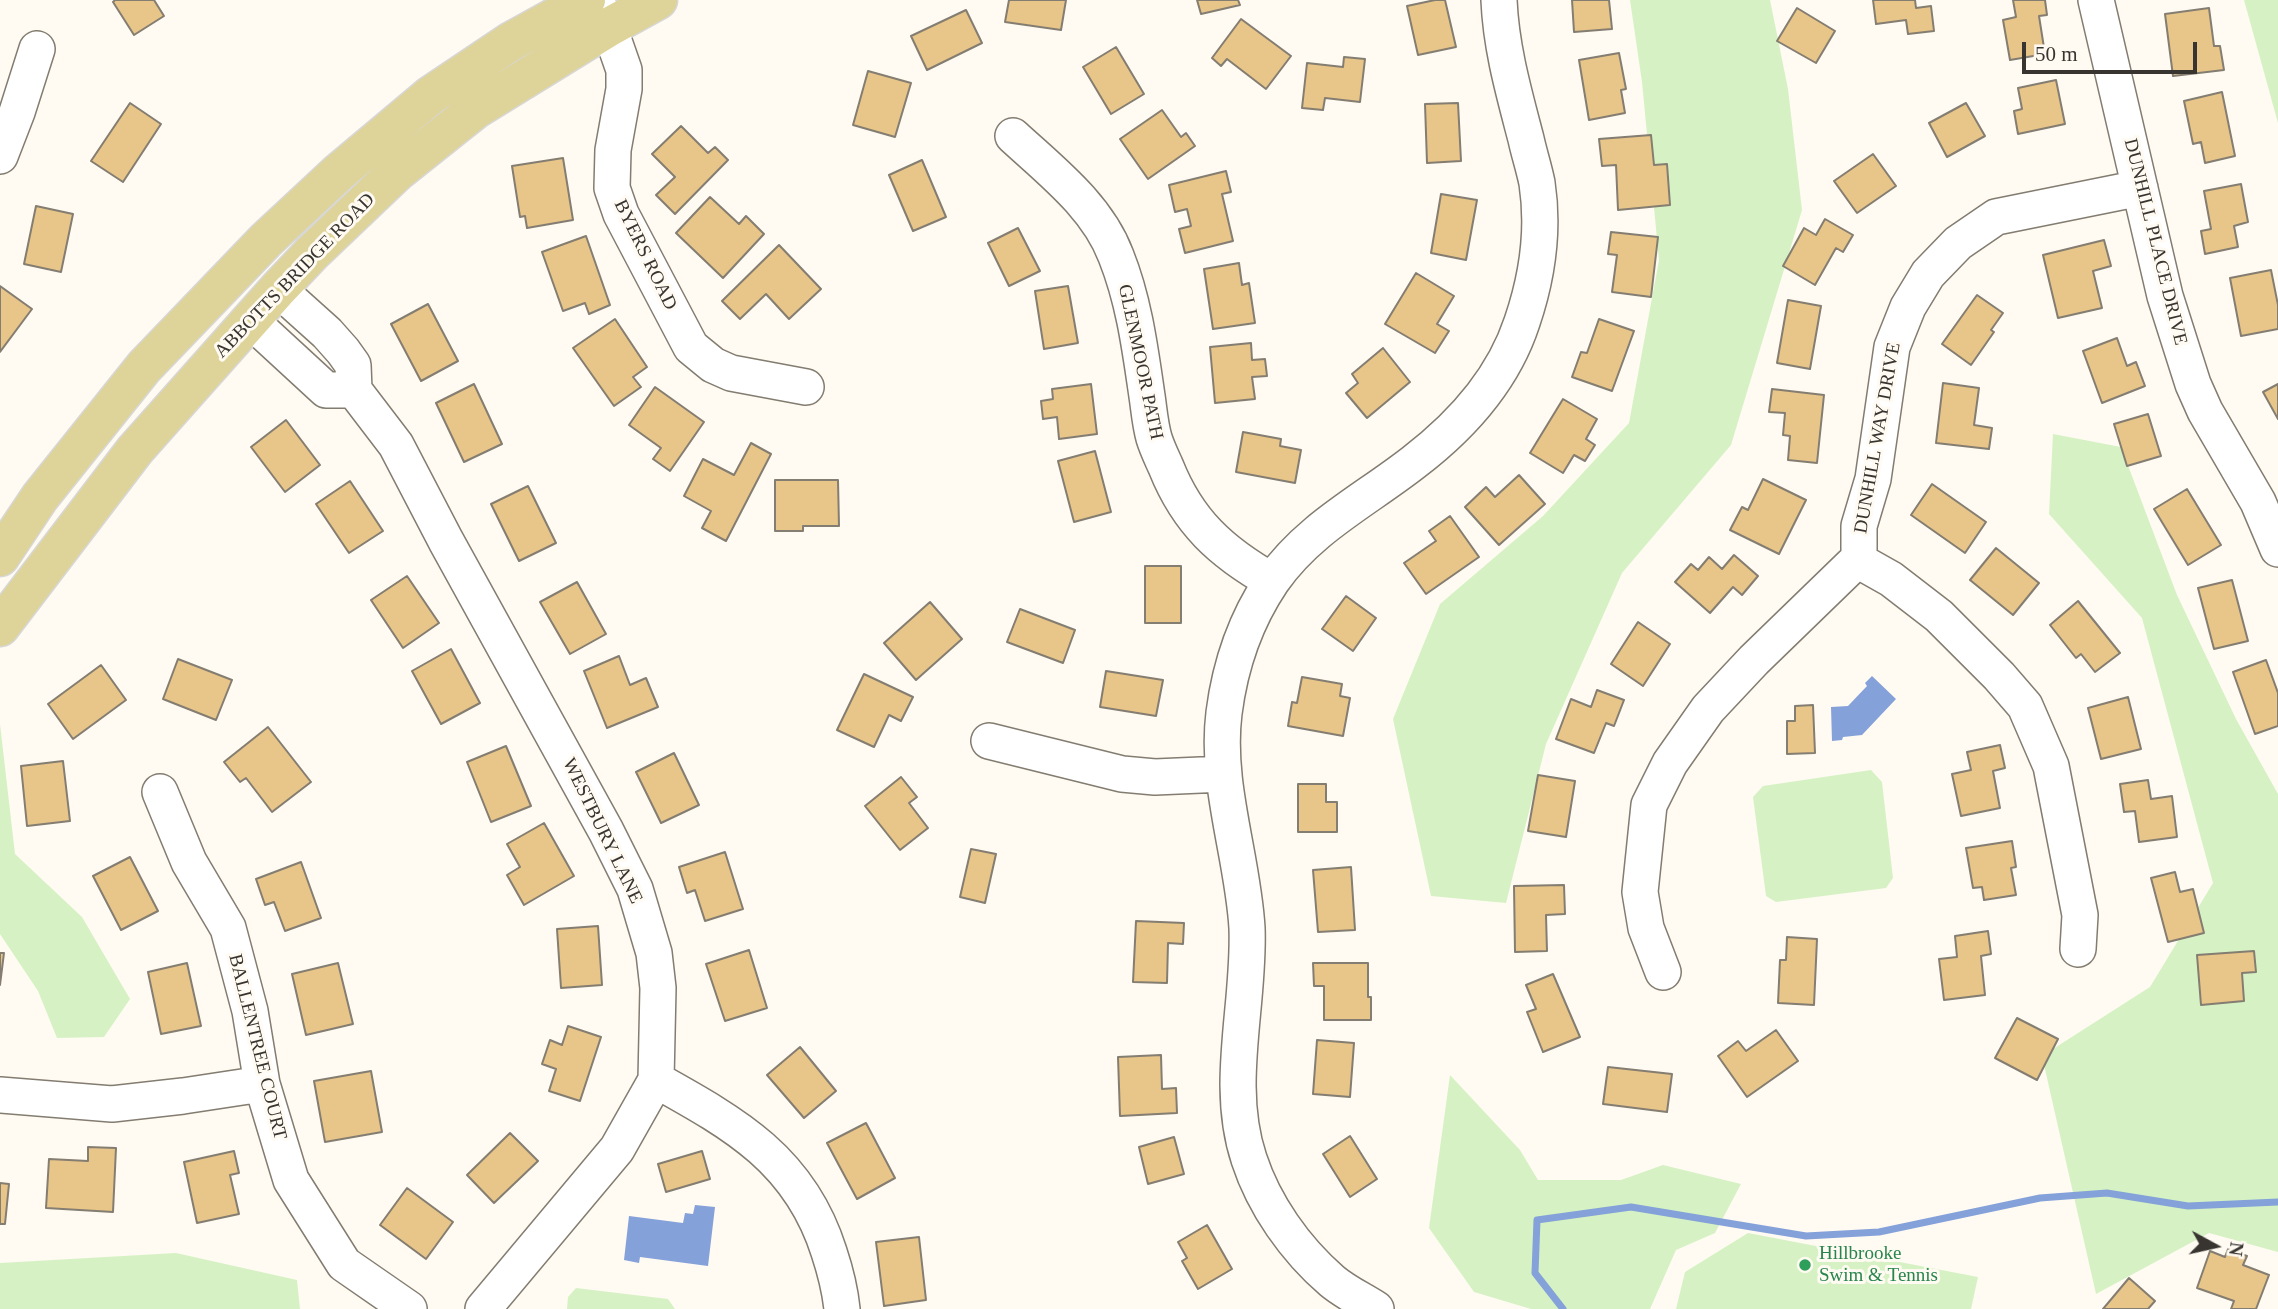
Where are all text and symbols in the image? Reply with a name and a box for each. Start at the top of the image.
scale bar [2026,28,2201,72]
text: 50 m [2035,42,2078,66]
street label: DUNHILL PLACE DRIVE [2118,136,2192,348]
street label: ABBOTTS BRIDGE ROAD [210,189,380,363]
street label: BYERS ROAD [608,196,682,314]
street label: GLENMOOR PATH [1112,282,1168,442]
street label: DUNHILL WAY DRIVE [1850,341,1906,535]
street label: WESTBURY LANE [557,755,647,907]
street label: BALLENTREE COURT [223,952,291,1142]
north arrow [2180,1211,2250,1281]
text: N [2225,1241,2248,1257]
place label: Hillbrooke Swim & Tennis [1819,1243,1938,1287]
marker: Hillbrooke Swim & Tennis [1797,1257,1813,1273]

